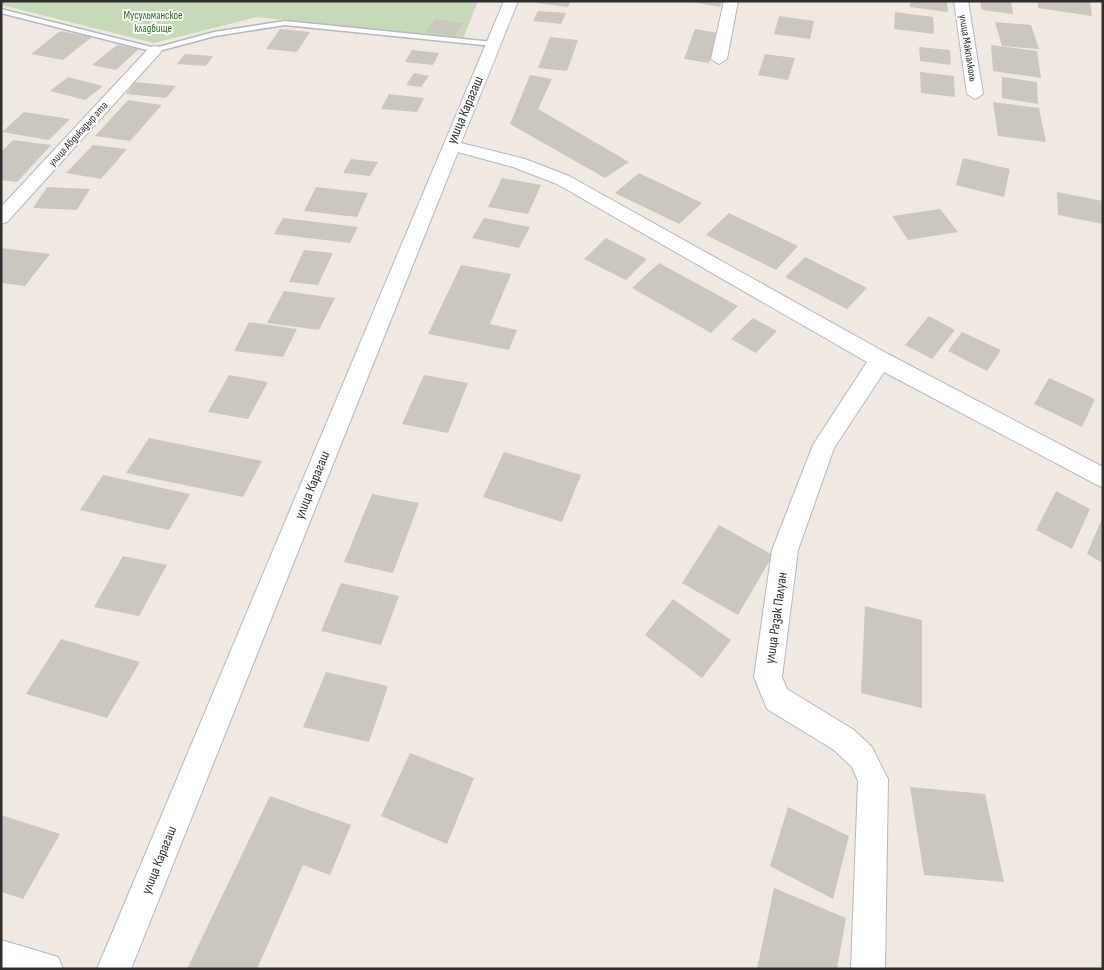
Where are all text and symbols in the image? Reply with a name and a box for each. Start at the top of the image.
park label: Мусульманское кладбище [124,9,182,35]
street label: улица Макпалколь [956,14,980,82]
street label: улица Карагаш [443,74,487,146]
street label: улица Абдикадыр ата [46,99,110,169]
street label: улица Карагаш [291,448,333,521]
street label: улица Разак Палуан [761,571,791,665]
street label: улица Карагаш [138,823,180,896]

